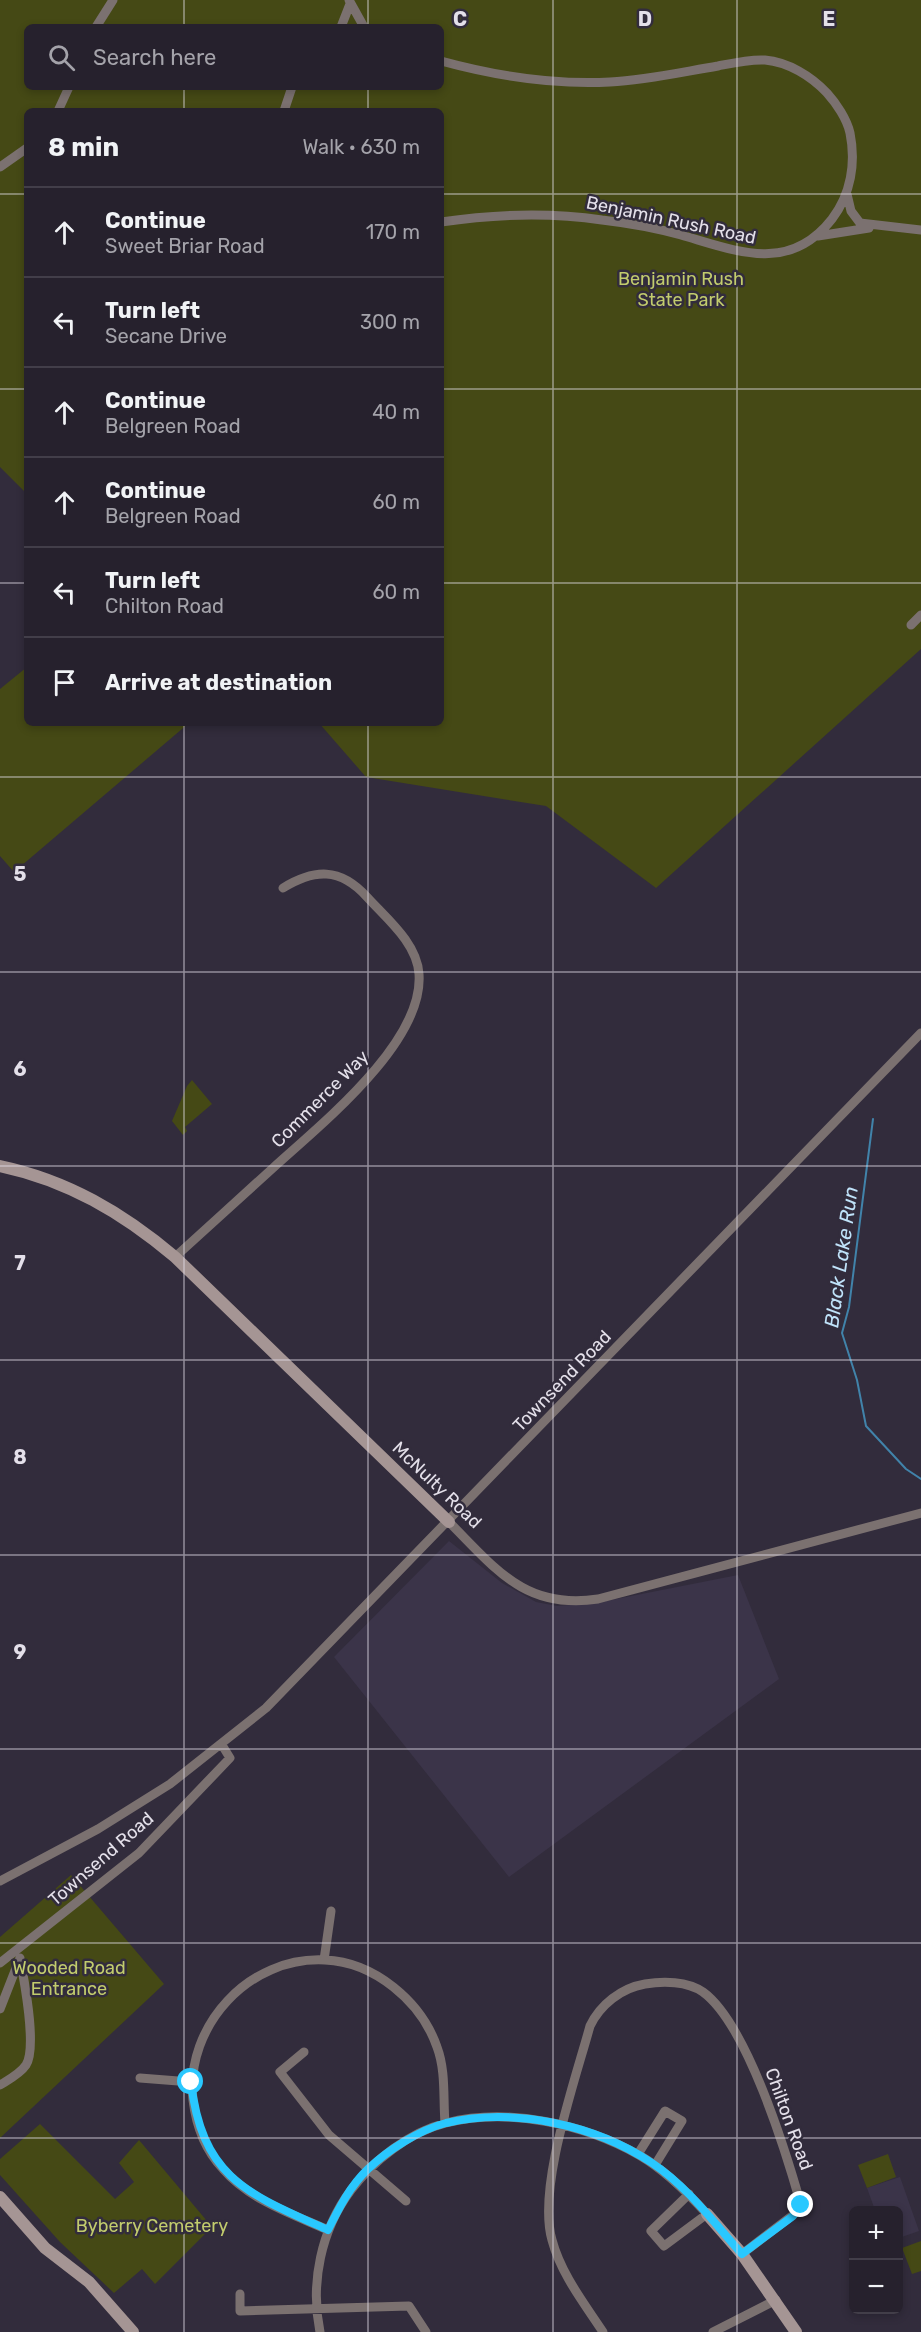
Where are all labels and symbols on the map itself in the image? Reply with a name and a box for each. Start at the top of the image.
text: C [453,7,467,31]
text: D [638,7,652,31]
text: E [823,7,835,31]
street label: Benjamin Rush Road [584,191,758,249]
park label: Benjamin Rush State Park [618,268,744,311]
text: 5 [14,862,27,886]
street label: Commerce Way [267,1046,373,1152]
text: 6 [13,1057,27,1081]
water label: Black Lake Run [819,1185,863,1329]
text: 7 [14,1251,26,1275]
street label: Townsend Road [508,1326,616,1436]
street label: McNulty Road [388,1437,486,1533]
text: 8 [13,1445,27,1469]
text: 9 [14,1640,27,1664]
street label: Townsend Road [44,1807,158,1911]
park label: Wooded Road Entrance [12,1957,126,2000]
street label: Chilton Road [760,2065,818,2173]
route start [177,2068,203,2094]
route end [787,2191,813,2217]
park label: Byberry Cemetery [76,2215,228,2237]

